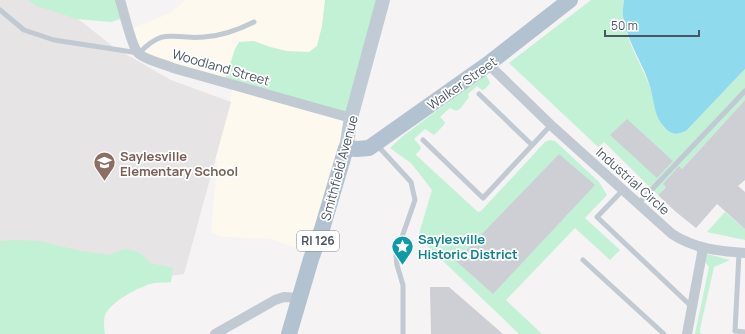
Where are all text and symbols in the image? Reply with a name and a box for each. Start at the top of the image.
scale bar [605,12,699,38]
text: 50 m [611,17,638,34]
street label: Woodland Street [170,44,272,90]
street label: Walker Street [424,52,500,114]
street label: Smithfield Avenue [316,113,362,223]
street label: Industrial Circle [592,143,674,219]
place label: Saylesville Elementary School [120,147,238,180]
school or university icon: Saylesville Elementary School [92,150,118,183]
place label: Saylesville Historic District [418,230,518,263]
road number: RI 126 [297,231,339,251]
place icon: Saylesville Historic District [390,233,416,266]

